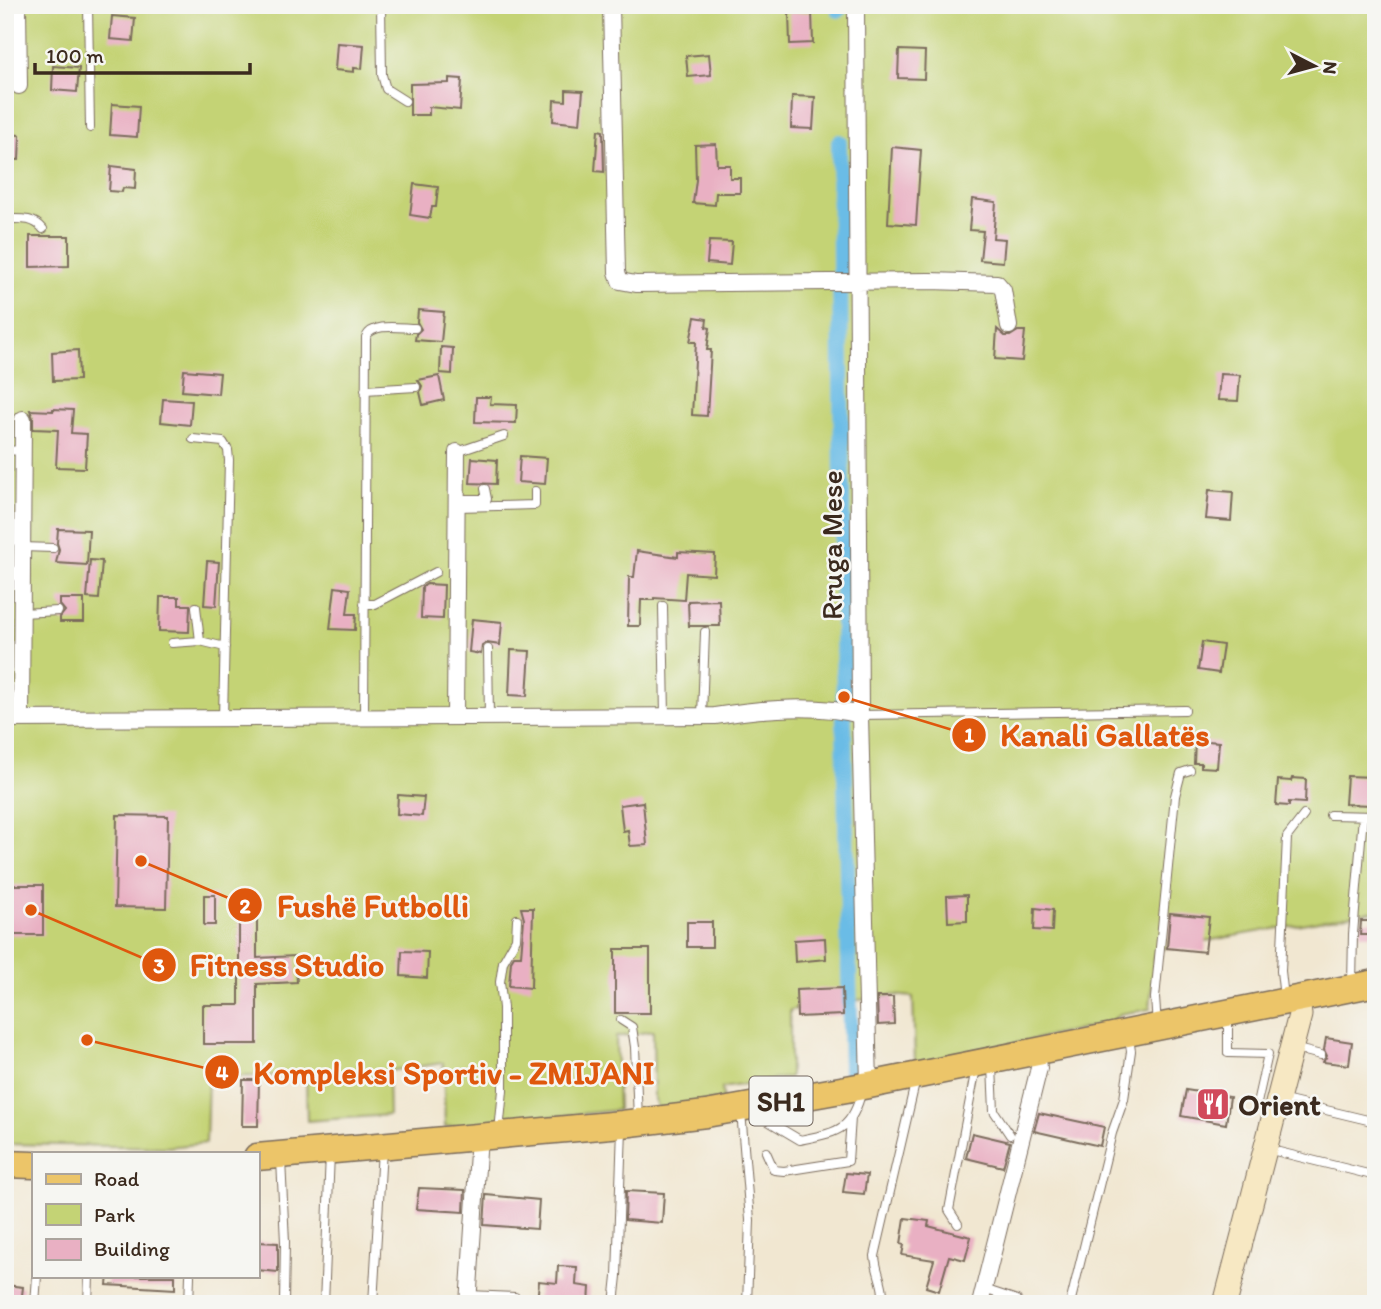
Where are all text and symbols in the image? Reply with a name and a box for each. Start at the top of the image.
scale bar [35,32,250,76]
north arrow [1280,32,1350,102]
text: 100 m [46,43,104,68]
text: N [1318,60,1343,75]
street label: Rruga Mese [813,470,850,620]
callout: Kanali Gallatës [951,708,1224,761]
text: Kanali Gallatës [1000,716,1210,754]
text: 1 [964,722,974,747]
callout: Fushë Futbolli [228,879,482,932]
text: Fushë Futbolli [277,887,469,925]
text: 2 [239,893,251,918]
callout: Fitness Studio [141,939,398,992]
text: Fitness Studio [190,946,384,984]
text: 3 [153,953,165,978]
callout: Kompleksi Sportiv - ZMIJANI [204,1046,668,1099]
text: Kompleksi Sportiv - ZMIJANI [253,1054,655,1092]
text: 4 [216,1060,229,1085]
road number: SH1 [750,1076,812,1126]
restaurant icon: Orient [1194,1085,1232,1123]
place label: Orient [1238,1086,1321,1123]
legend [32,1152,259,1278]
text: Road [94,1166,140,1191]
text: Park [94,1202,136,1227]
text: Building [94,1236,170,1261]

